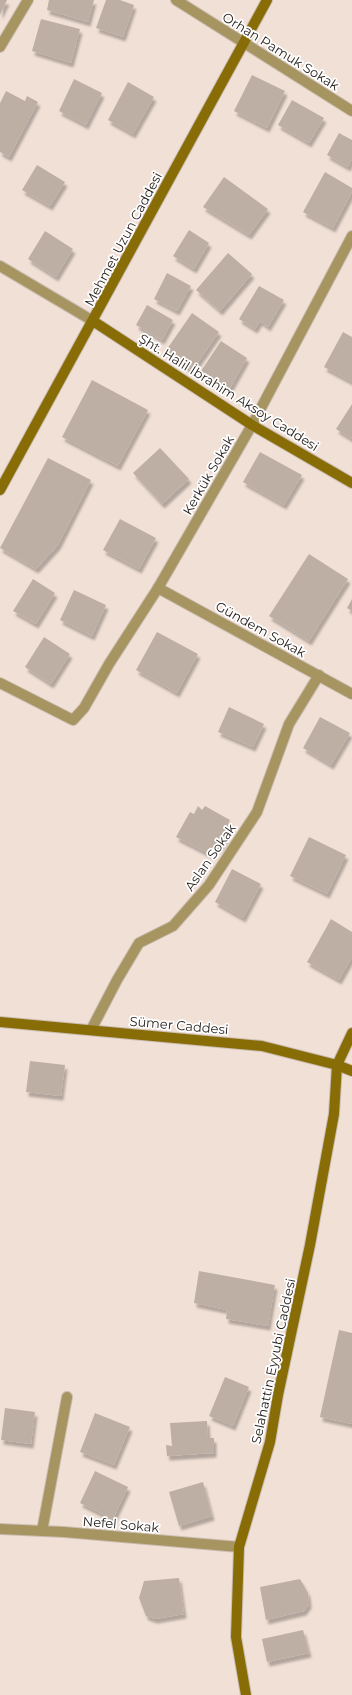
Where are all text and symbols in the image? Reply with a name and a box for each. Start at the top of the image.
street label: Orhan Pamuk Sokak [220,9,342,94]
street label: Mehmet Uzun Caddesi [81,169,165,309]
street label: Şht. Halil İbrahim Aksoy Caddesi [136,330,322,454]
street label: Kerkük Sokak [179,432,237,517]
street label: Gündem Sokak [213,598,309,661]
street label: Aslan Sokak [181,820,239,894]
street label: Sümer Caddesi [129,1013,229,1037]
street label: Selahattin Eyyubi Caddesi [248,1277,298,1445]
street label: Nefel Sokak [82,1513,160,1535]

